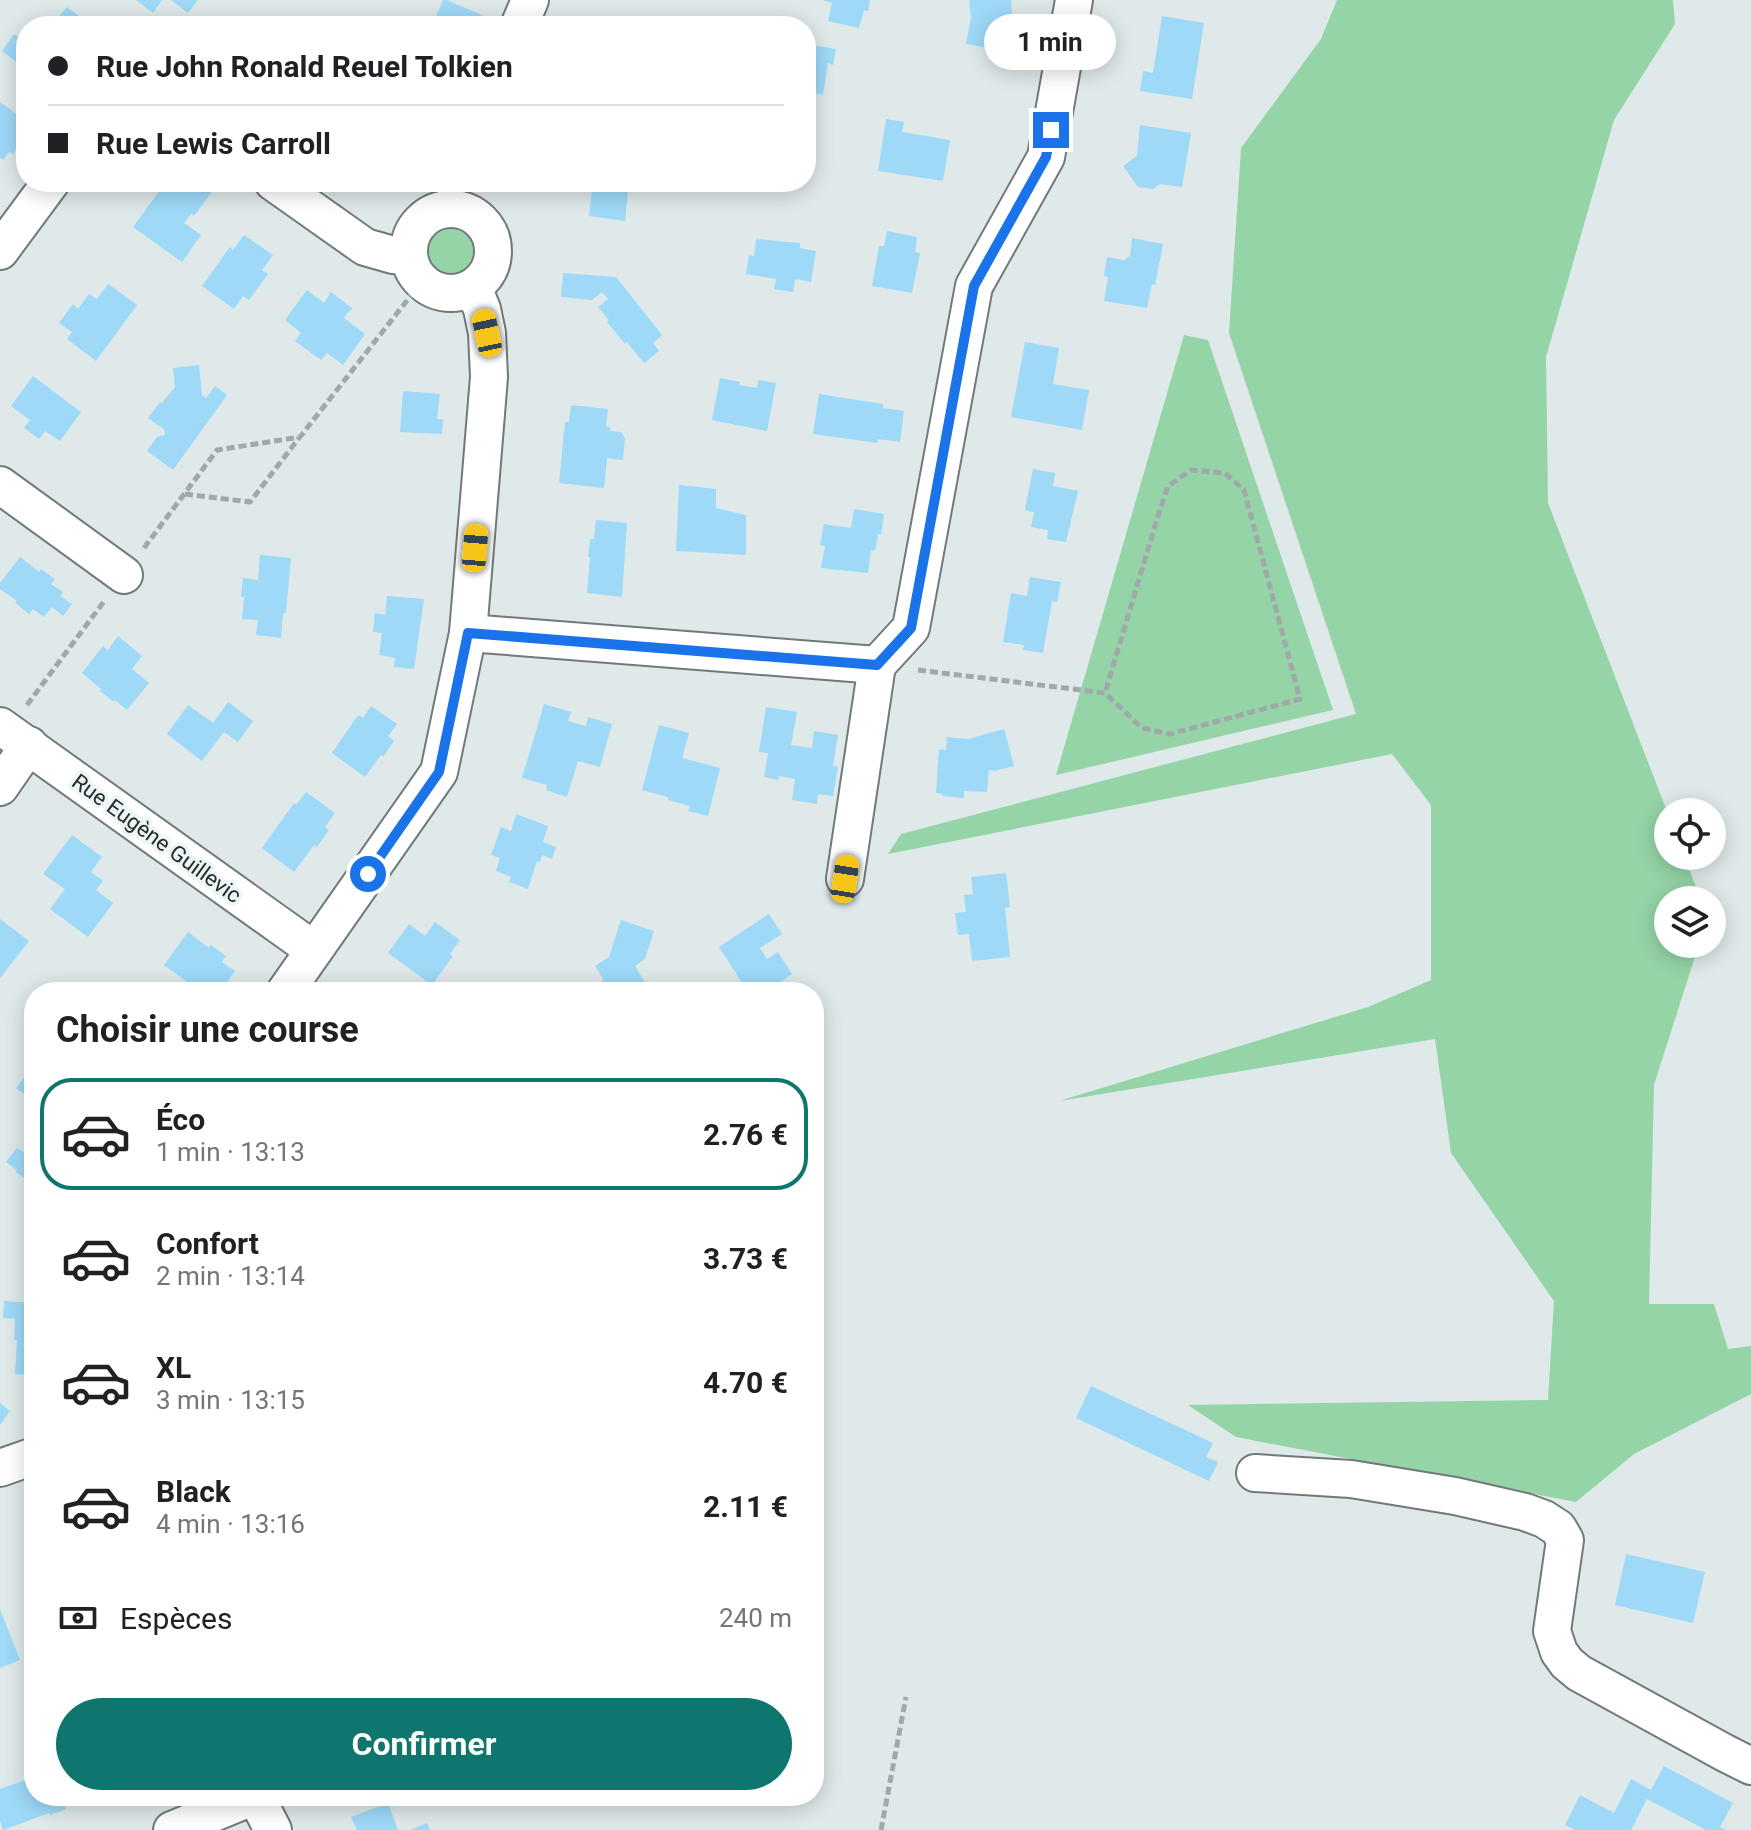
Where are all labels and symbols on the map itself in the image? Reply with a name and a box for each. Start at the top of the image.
callout: 1 min [985,14,1117,70]
route end [1033,112,1069,148]
car [470,307,504,359]
car [461,523,489,573]
street label: Rue Eugène Guillevic [67,769,246,908]
car [829,853,861,905]
route start [350,856,386,892]

